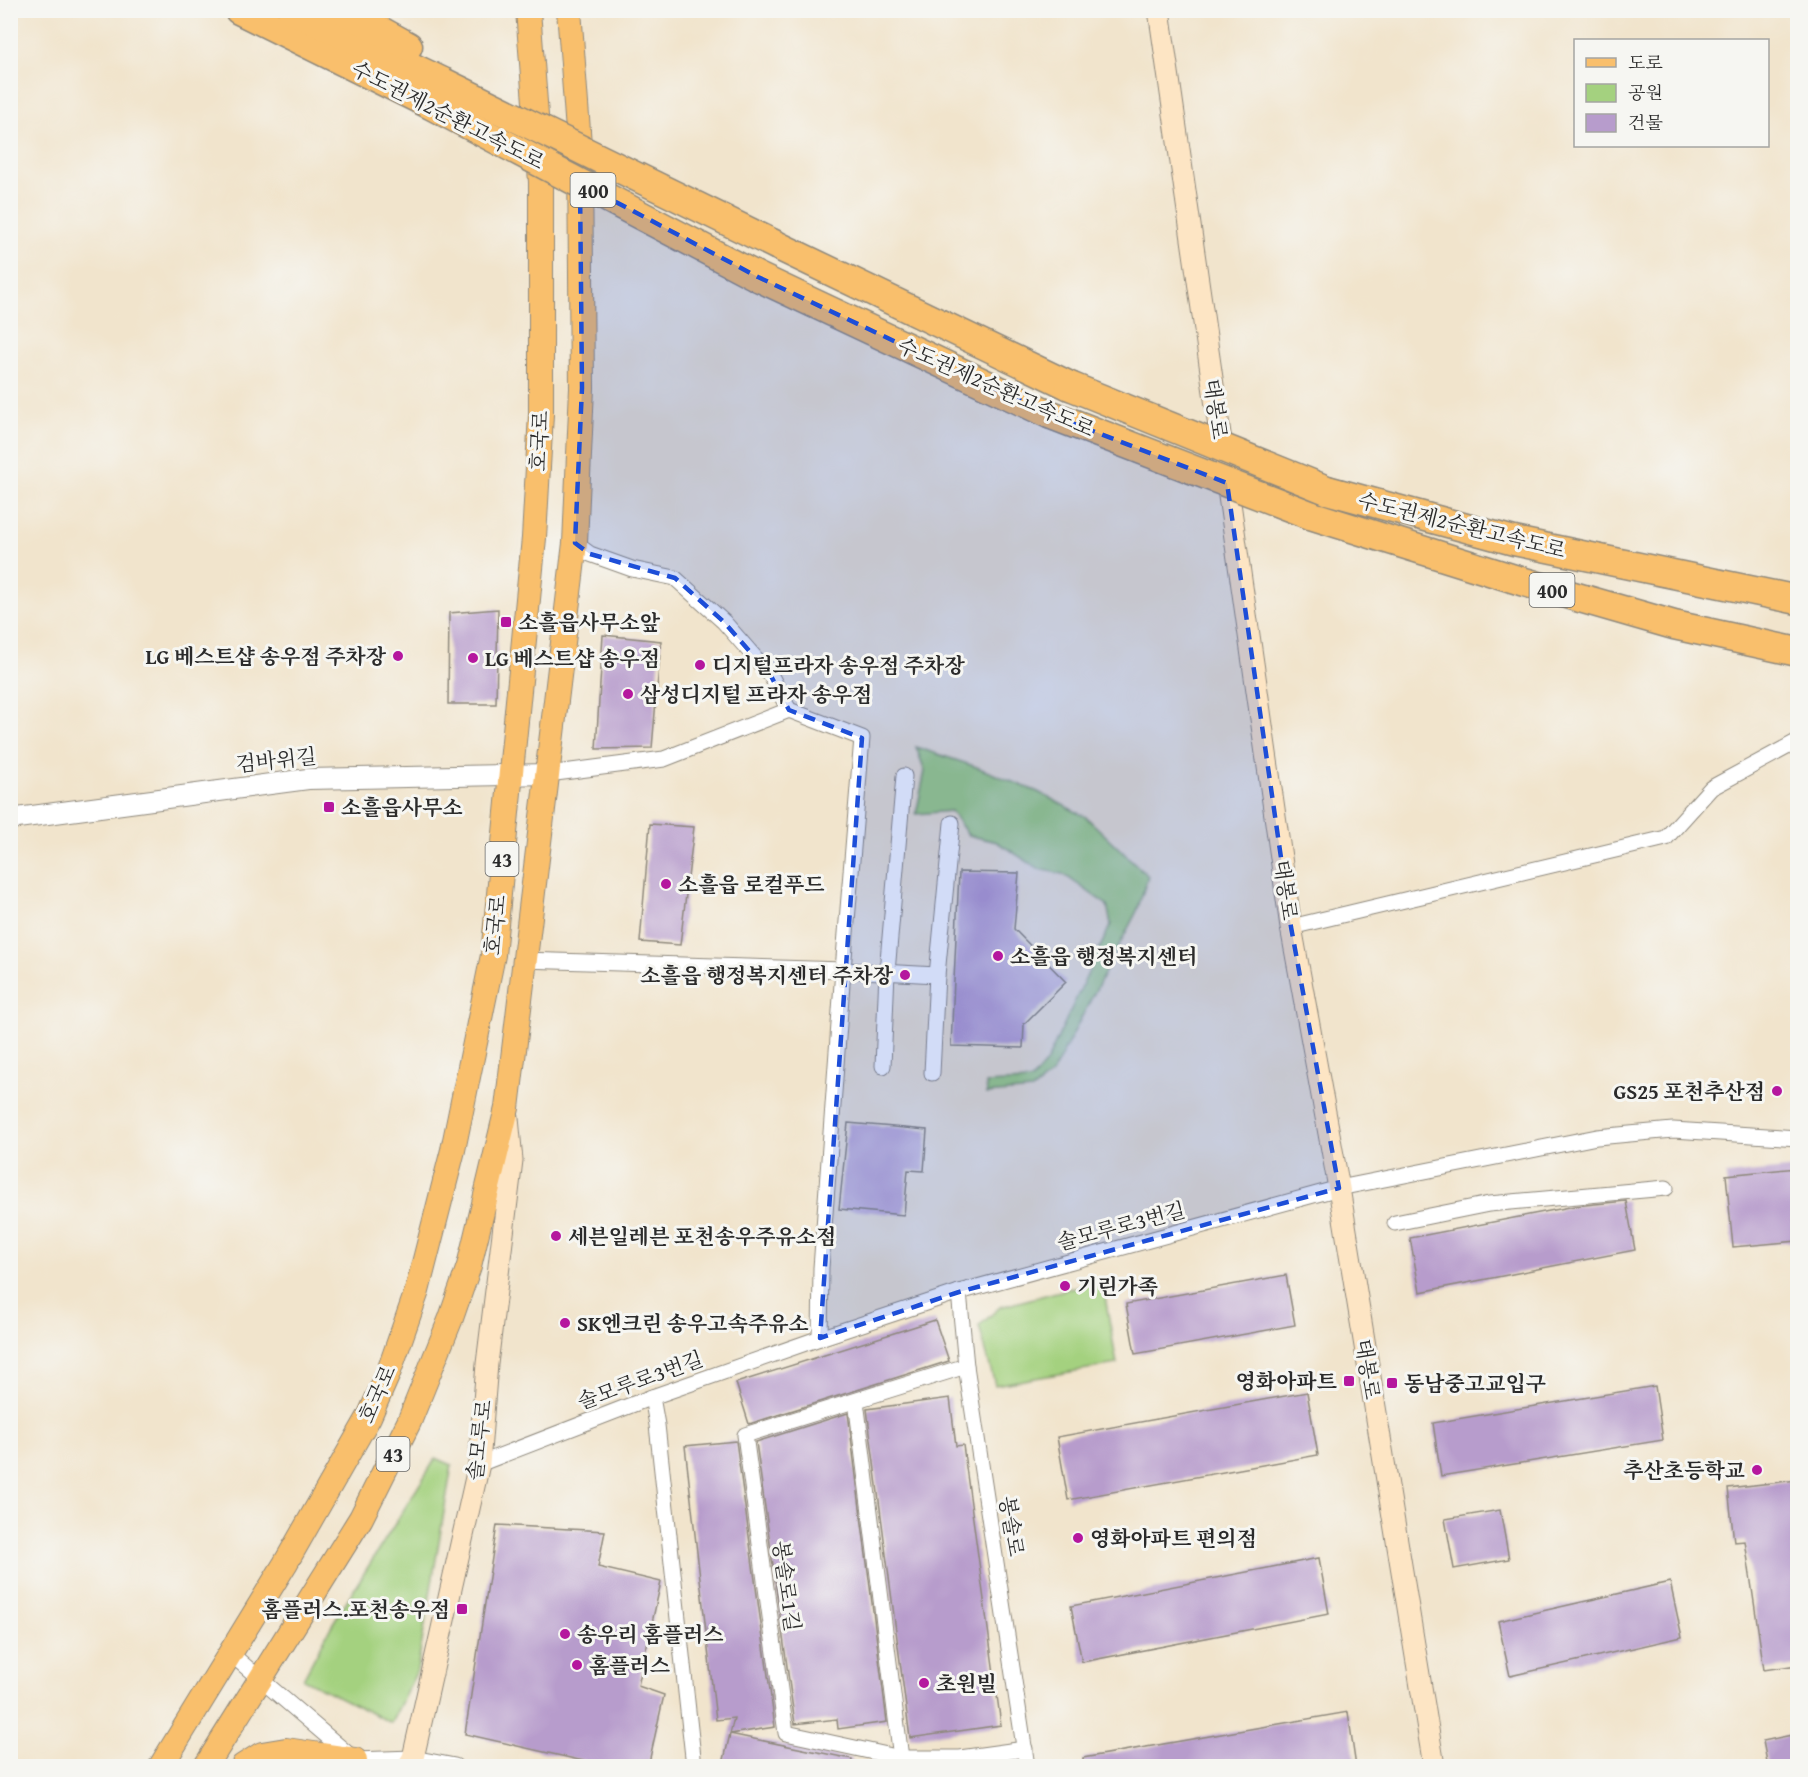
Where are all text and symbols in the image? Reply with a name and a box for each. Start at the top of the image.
legend [1574,39,1769,147]
text: 도로 [1628,49,1663,76]
street label: 수도권제2순환고속도로 [346,53,550,177]
text: 공원 [1628,79,1663,106]
text: 건물 [1628,109,1663,136]
road number: 400 [570,173,616,207]
street label: 수도권제2순환고속도로 [892,330,1100,444]
street label: 태봉로 [1196,377,1236,441]
street label: 호국로 [522,410,556,472]
street label: 수도권제2순환고속도로 [1355,484,1569,566]
road number: 400 [1530,573,1574,607]
place label: 소흘읍사무소앞 [518,607,661,638]
marker: 소흘읍사무소앞 [499,615,513,629]
place label: LG 베스트샵 송우점 주차장 [146,641,387,672]
place label: LG 베스트샵 송우점 [485,643,660,674]
marker: LG 베스트샵 송우점 주차장 [391,649,405,663]
place label: 디지털프라자 송우점 주차장 [712,650,965,681]
marker: LG 베스트샵 송우점 [466,651,480,665]
marker: 디지털프라자 송우점 주차장 [693,658,707,672]
place label: 삼성디지털 프라자 송우점 [640,679,872,710]
marker: 삼성디지털 프라자 송우점 [621,687,635,701]
street label: 검바위길 [234,740,318,780]
place label: 소흘읍사무소 [341,792,463,823]
marker: 소흘읍사무소 [322,800,336,814]
road number: 43 [486,842,518,876]
street label: 태봉로 [1266,858,1306,922]
place label: 소흘읍 로컬푸드 [678,869,825,900]
marker: 소흘읍 로컬푸드 [659,877,673,891]
street label: 호국로 [476,893,514,957]
place label: 소흘읍 행정복지센터 [1010,941,1197,972]
marker: 소흘읍 행정복지센터 [991,949,1005,963]
place label: 소흘읍 행정복지센터 주차장 [640,960,894,991]
marker: 소흘읍 행정복지센터 주차장 [898,968,912,982]
place label: GS25 포천추산점 [1613,1076,1765,1107]
marker: GS25 포천추산점 [1770,1084,1784,1098]
street label: 솔모루로3번길 [1053,1194,1189,1258]
place label: 세븐일레븐 포천송우주유소점 [568,1221,836,1252]
marker: 세븐일레븐 포천송우주유소점 [549,1229,563,1243]
place label: 기린가족 [1077,1271,1158,1302]
marker: 기린가족 [1058,1279,1072,1293]
place label: SK엔크린 송우고속주유소 [577,1308,809,1339]
marker: SK엔크린 송우고속주유소 [558,1316,572,1330]
street label: 태봉로 [1348,1337,1388,1401]
street label: 솔모루로3번길 [573,1343,707,1417]
street label: 호국로 [350,1360,404,1428]
place label: 영화아파트 [1236,1366,1337,1397]
place label: 동남중고교입구 [1404,1368,1546,1399]
marker: 영화아파트 [1342,1374,1356,1388]
marker: 동남중고교입구 [1385,1376,1399,1390]
street label: 솔모루로 [459,1398,499,1482]
road number: 43 [376,1437,410,1471]
place label: 추산초등학교 [1623,1455,1745,1486]
marker: 추산초등학교 [1750,1463,1764,1477]
street label: 봉솔로 [992,1494,1032,1558]
place label: 영화아파트 편의점 [1090,1523,1257,1554]
marker: 영화아파트 편의점 [1071,1531,1085,1545]
street label: 봉솔로1길 [765,1539,809,1633]
place label: 홈플러스.포천송우점 [261,1594,450,1625]
marker: 홈플러스.포천송우점 [455,1602,469,1616]
place label: 송우리 홈플러스 [577,1619,724,1650]
marker: 송우리 홈플러스 [558,1627,572,1641]
place label: 홈플러스 [589,1650,670,1681]
marker: 홈플러스 [570,1658,584,1672]
place label: 초원빌 [936,1668,997,1699]
marker: 초원빌 [917,1676,931,1690]

